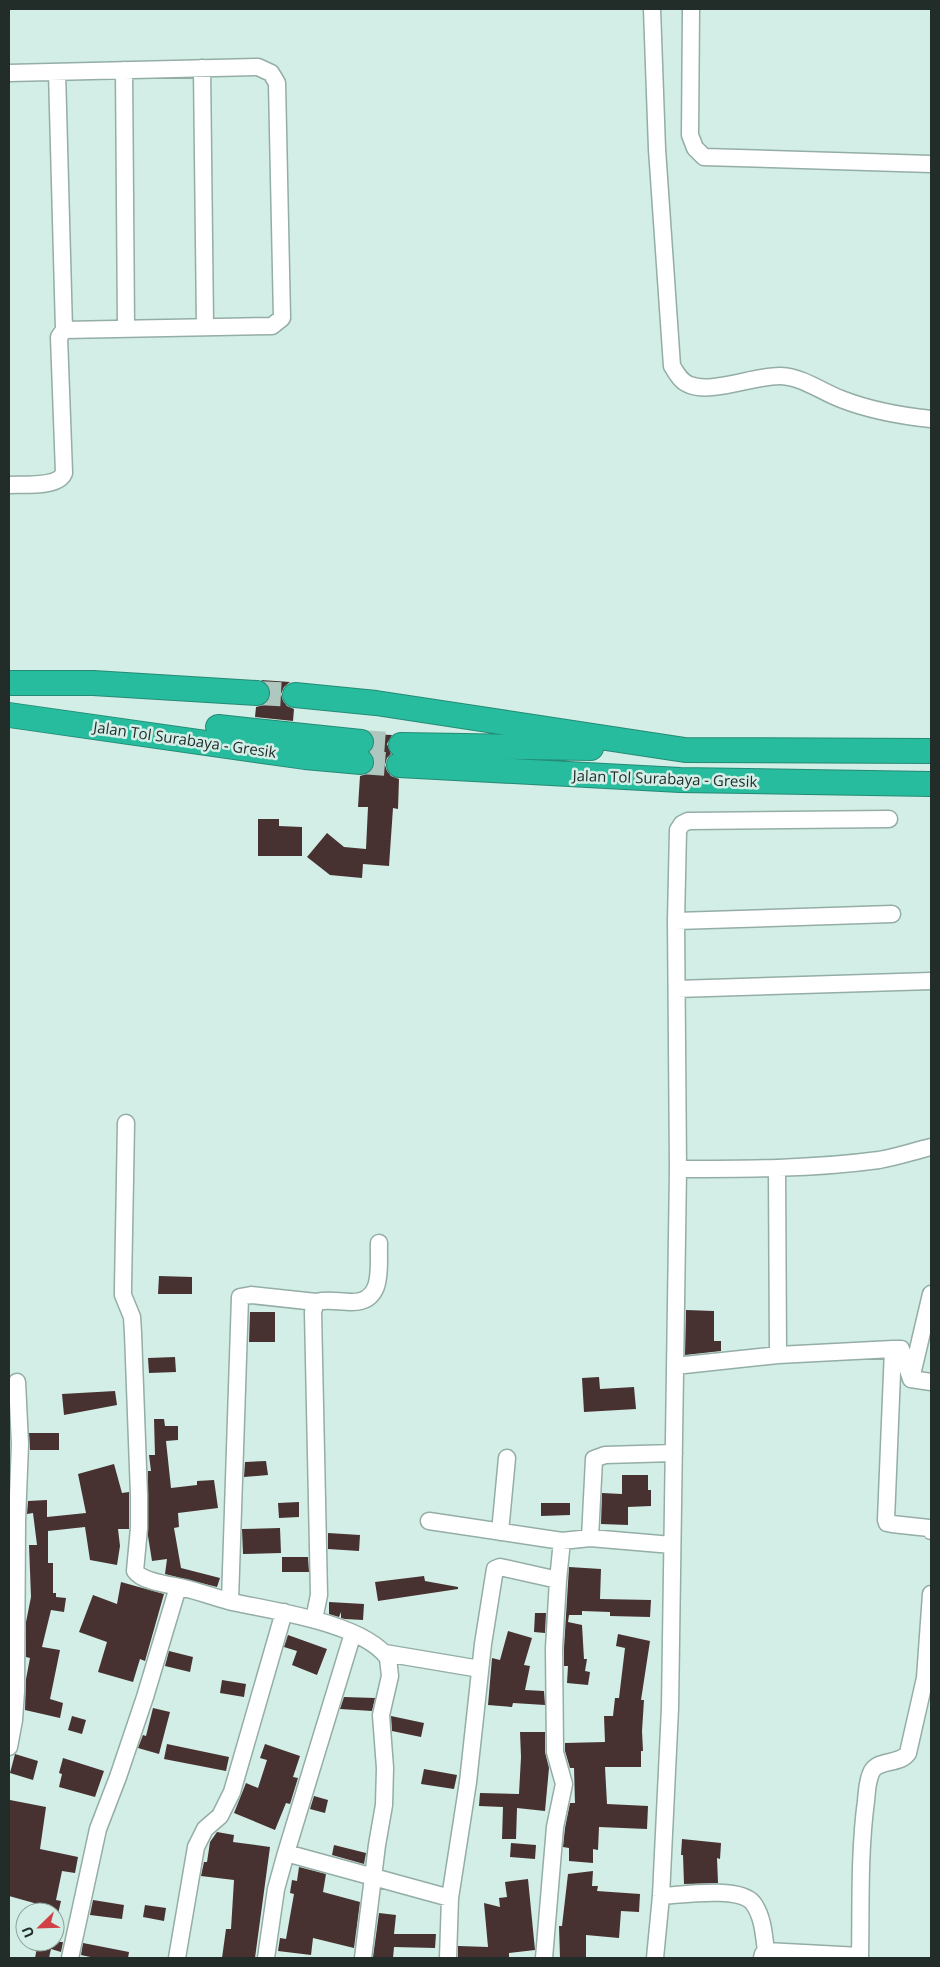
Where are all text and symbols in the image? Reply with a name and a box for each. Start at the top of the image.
street label: Jalan Tol Surabaya - Gresik [90,716,278,762]
street label: Jalan Tol Surabaya - Gresik [570,765,758,791]
north arrow [15,1902,65,1952]
text: U [17,1924,38,1941]

